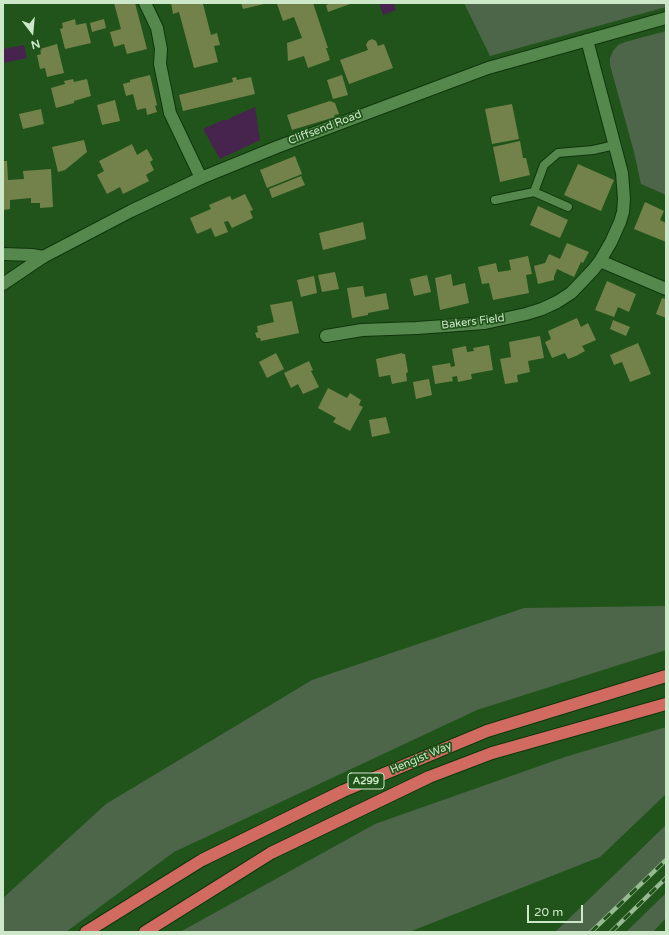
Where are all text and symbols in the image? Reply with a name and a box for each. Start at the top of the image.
north arrow [12,12,52,52]
text: N [29,37,41,51]
street label: Cliffsend Road [287,108,363,148]
street label: Bakers Field [441,312,505,332]
street label: Hengist Way [388,739,454,777]
road number: A299 [348,773,384,789]
scale bar [529,897,585,923]
text: 20 m [534,905,563,919]

